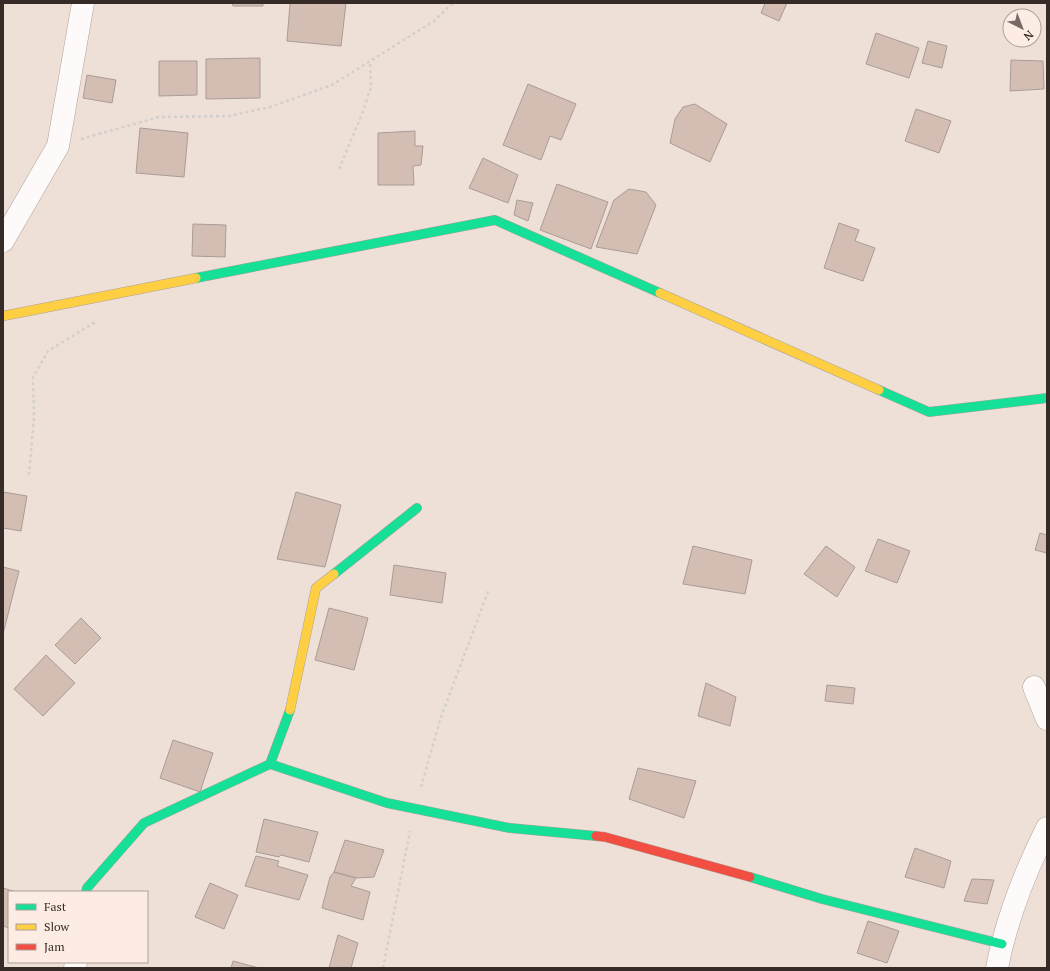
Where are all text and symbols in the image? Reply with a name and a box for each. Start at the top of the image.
north arrow [1002,8,1042,48]
text: N [1020,27,1036,44]
legend [8,891,148,963]
text: Fast [44,899,67,914]
text: Slow [44,919,70,934]
text: Jam [44,939,65,954]

